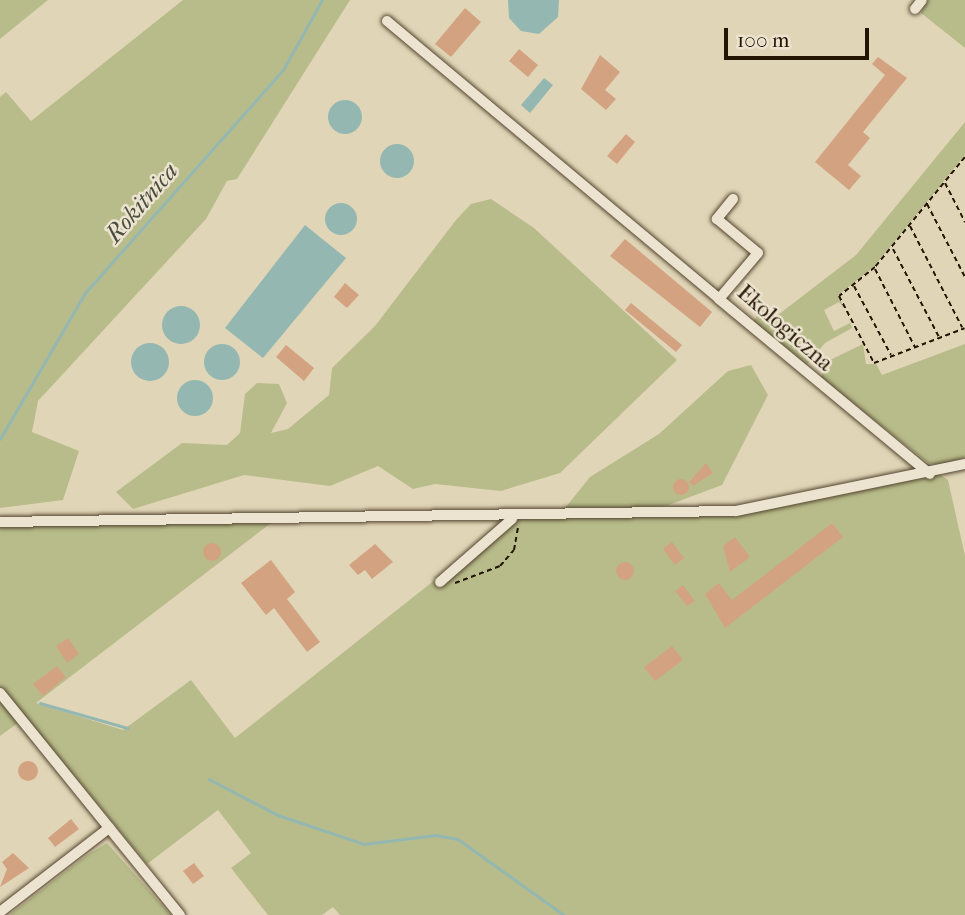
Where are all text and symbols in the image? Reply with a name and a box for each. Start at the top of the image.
scale bar [727,14,872,58]
text: 100 m [737,28,790,52]
water label: Rokitnica [100,157,184,249]
street label: Ekologiczna [731,279,839,377]

